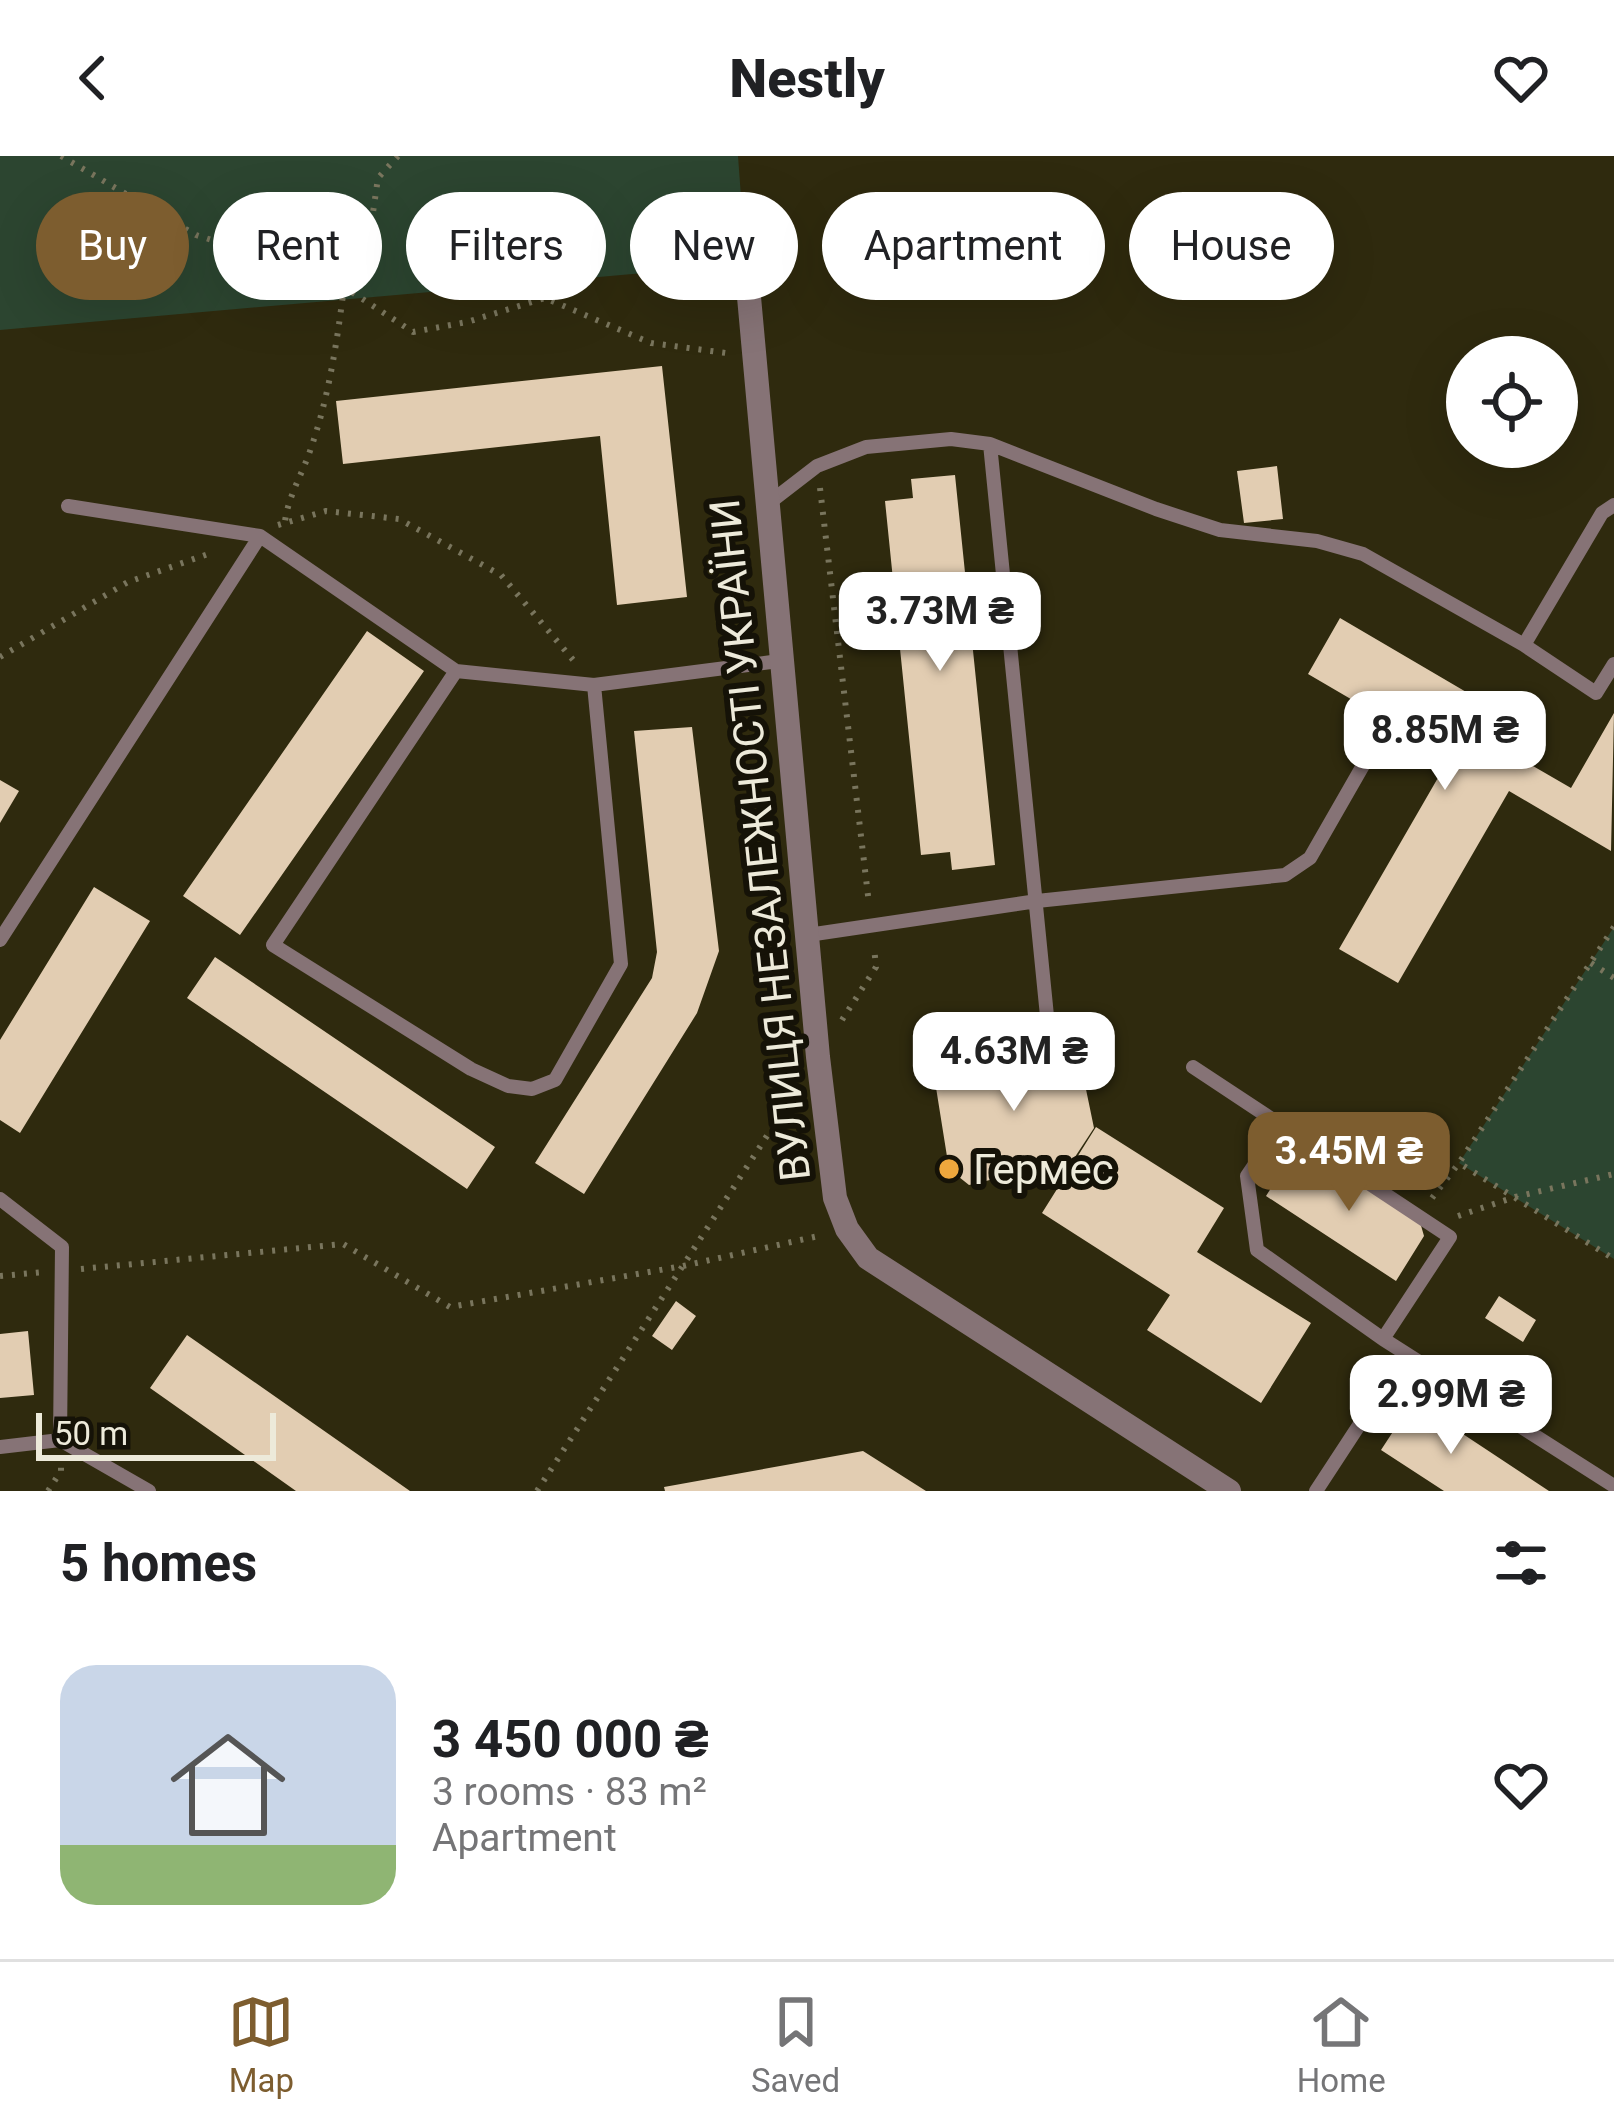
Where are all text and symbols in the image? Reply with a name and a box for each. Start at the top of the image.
icon: back [60,45,126,111]
icon: heart [1488,45,1554,111]
text: Nestly [729,47,885,110]
chip: Buy [36,192,189,300]
chip: Rent [213,192,382,300]
chip: Filters [406,192,606,300]
chip: New [630,192,798,300]
chip: Apartment [822,192,1105,300]
chip: House [1129,192,1334,300]
map controls [1446,336,1578,468]
button: locate [1446,336,1578,468]
street label: ВУЛИЦЯ НЕЗАЛЕЖНОСТІ УКРАЇНИ [700,497,820,1183]
pin: 3.73M ₴ [829,572,1051,674]
text: 3.73M ₴ [866,588,1014,634]
pin: 8.85M ₴ [1334,691,1556,793]
text: 8.85M ₴ [1371,707,1519,753]
pin: 4.63M ₴ [903,1012,1125,1114]
text: 4.63M ₴ [940,1028,1088,1074]
pin: 3.45M ₴ [1238,1112,1460,1214]
text: 3.45M ₴ [1275,1128,1423,1174]
place label: Гермес [973,1145,1114,1194]
marker: Гермес [936,1156,962,1182]
pin: 2.99M ₴ [1340,1355,1562,1457]
text: 2.99M ₴ [1377,1371,1525,1417]
scale bar [36,1407,276,1460]
text: 50 m [54,1414,128,1453]
icon: filters [1488,1530,1554,1596]
text: 5 homes [60,1534,257,1593]
text: 3 450 000 ₴ [432,1710,709,1769]
icon: home [156,1713,300,1857]
icon: heart [1488,1752,1554,1818]
text: 3 rooms · 83 m² [432,1769,707,1815]
text: Apartment [432,1815,617,1861]
tab: Map [228,1989,294,2100]
tab: Saved [751,1989,840,2100]
tab: Home [1297,1989,1386,2100]

